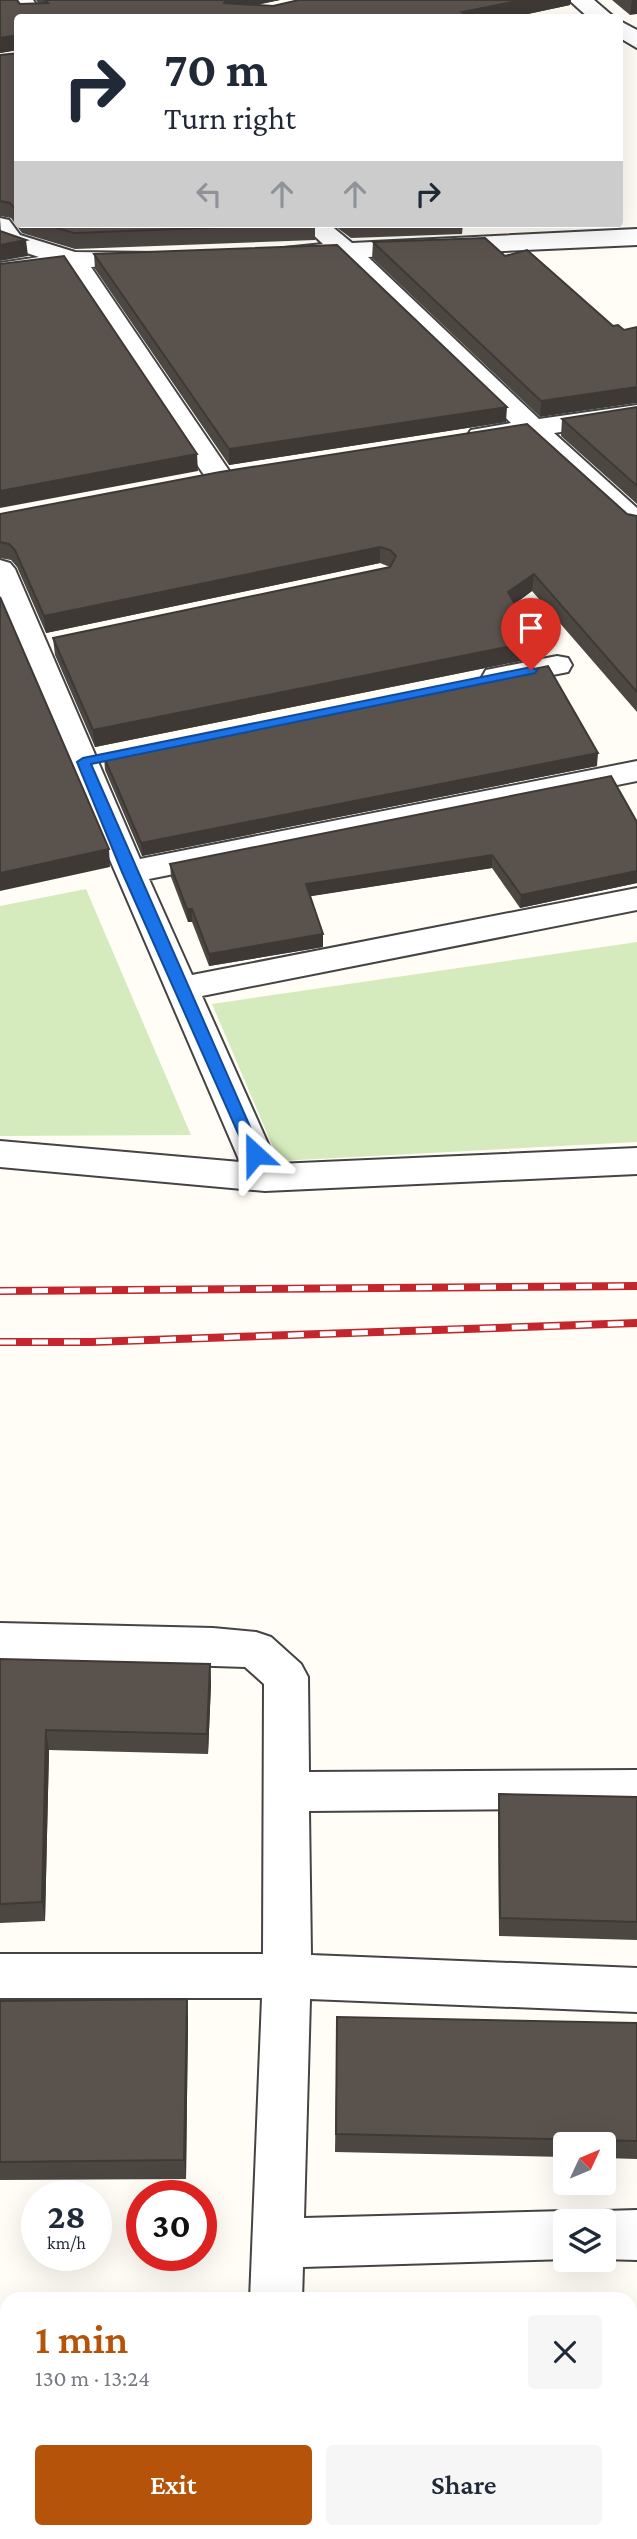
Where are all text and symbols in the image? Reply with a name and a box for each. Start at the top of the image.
icon: right [49,42,140,133]
text: 70 m [164,42,268,97]
text: Turn right [164,100,296,136]
icon: left [190,175,228,213]
icon: ahead [263,175,301,213]
icon: ahead [336,175,374,213]
icon: right [409,175,447,213]
pin [501,598,561,670]
icon: arrive [512,609,550,647]
position arrow [218,1117,292,1191]
north arrow [553,2132,616,2194]
map controls [553,2132,616,2272]
speed limit sign: 30 [126,2180,217,2271]
text: 28 [47,2197,86,2236]
button: layers [553,2209,616,2272]
text: km/h [47,2233,86,2253]
text: 1 min [35,2315,128,2362]
button: close [528,2315,602,2389]
text: 130 m · 13:24 [35,2365,150,2391]
button: Exit [35,2445,312,2525]
button: Share [326,2445,602,2525]

